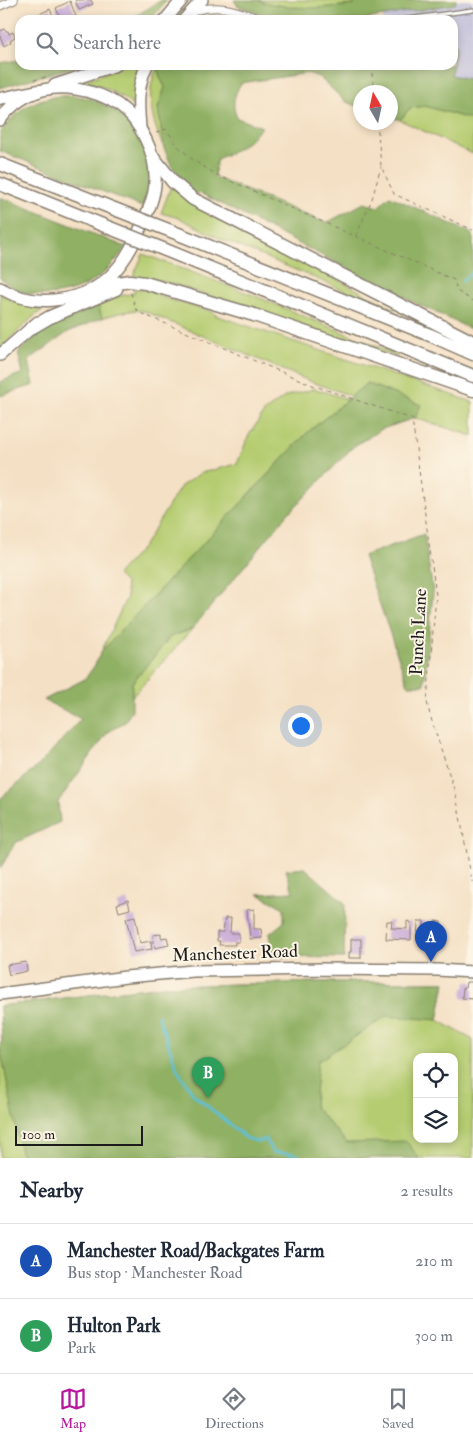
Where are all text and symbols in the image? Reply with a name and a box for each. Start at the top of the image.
search box [15,15,458,70]
icon: search [33,29,61,57]
text: Search here [73,31,161,55]
north arrow [353,85,398,130]
street label: Punch Lane [405,588,432,676]
your location [288,713,314,739]
pin: A [415,921,447,962]
street label: Manchester Road [172,940,298,967]
map controls [413,1053,458,1143]
button: locate [413,1053,458,1098]
pin: B [192,1057,224,1098]
button: layers [413,1098,458,1143]
scale bar [15,1123,142,1146]
text: 100 m [22,1126,55,1143]
text: Nearby [20,1177,83,1204]
text: 2 results [400,1181,453,1201]
text: Manchester Road/Backgates Farm [67,1239,324,1263]
text: A [31,1251,41,1271]
text: 210 m [415,1251,453,1271]
text: Bus stop · Manchester Road [67,1263,243,1283]
text: Hulton Park [67,1314,161,1338]
text: B [31,1326,41,1346]
text: 300 m [415,1326,453,1346]
text: Park [67,1338,96,1358]
tab: Map [59,1385,87,1432]
tab: Directions [205,1385,264,1432]
tab: Saved [382,1385,414,1432]

